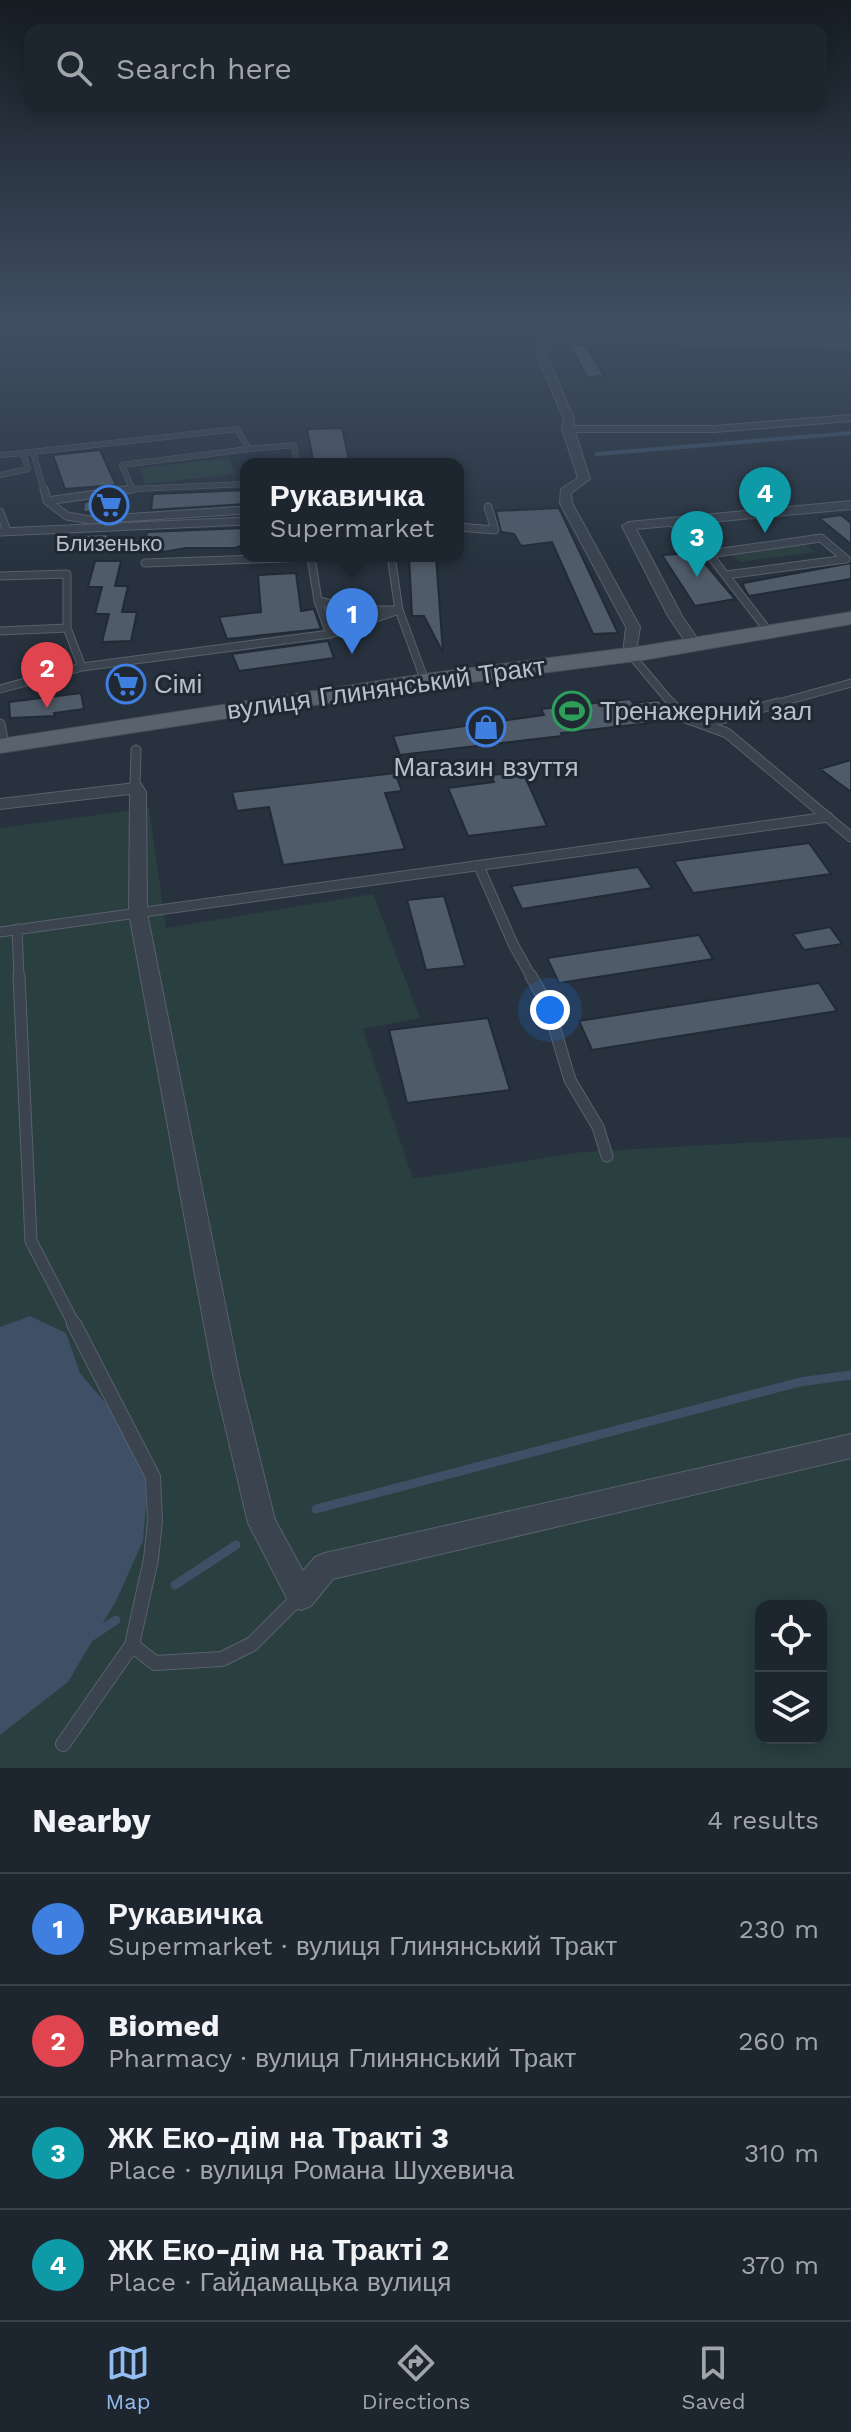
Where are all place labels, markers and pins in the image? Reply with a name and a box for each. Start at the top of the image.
pin: 4 [739,467,791,533]
supermarket icon: Близенько [88,484,130,526]
pin: 3 [671,511,723,577]
place label: Близенько [55,531,163,556]
pin: 1 [326,588,378,654]
pin: 2 [21,642,73,708]
supermarket icon: Сімі [105,663,147,705]
place label: Сімі [154,669,202,699]
sports icon: Тренажерний зал [551,690,593,732]
place label: Тренажерний зал [600,696,812,726]
shop icon: Магазин взуття [465,706,507,748]
place label: Магазин взуття [393,752,579,782]

